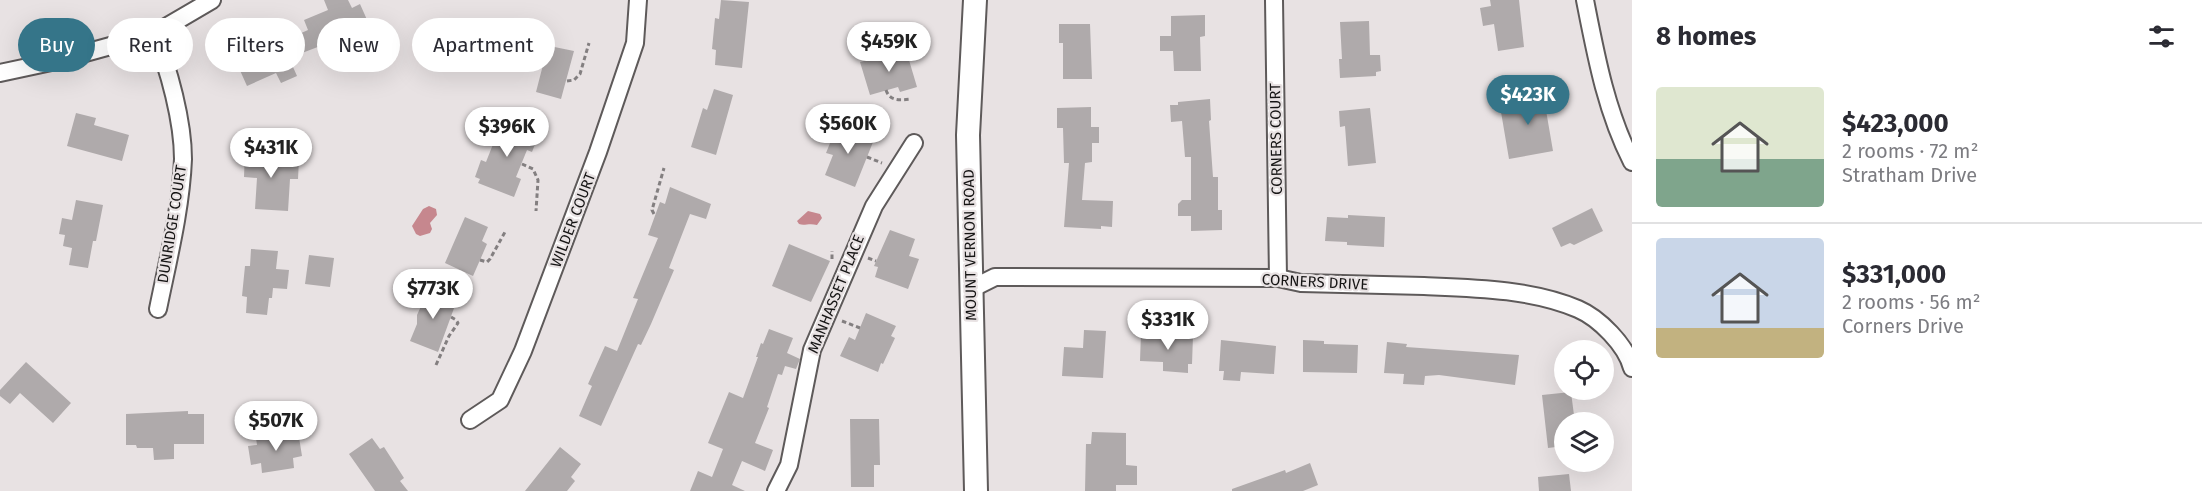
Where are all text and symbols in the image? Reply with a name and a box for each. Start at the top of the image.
chip: Buy [18,18,95,72]
chip: Rent [107,18,193,72]
chip: Filters [205,18,305,72]
chip: New [317,18,400,72]
chip: Apartment [412,18,555,72]
icon: filters [2145,20,2178,53]
text: 8 homes [1656,21,1756,52]
pin: $459K [847,22,931,73]
text: $459K [861,29,917,53]
pin: $423K [1486,75,1570,126]
text: $423K [1500,82,1556,106]
street label: CORNERS COURT [1266,83,1286,195]
pin: $560K [806,104,890,155]
pin: $396K [465,107,549,158]
text: $423,000 [1842,108,1949,139]
text: $560K [819,111,877,135]
icon: home [1704,111,1776,183]
text: $396K [479,114,535,138]
pin: $431K [229,128,313,179]
text: $431K [244,135,298,159]
text: 2 rooms · 72 m² [1842,139,1978,163]
street label: DUNRIDGE COURT [154,163,190,284]
text: Stratham Drive [1842,163,1977,187]
street label: MOUNT VERNON ROAD [960,169,980,321]
street label: WILDER COURT [547,170,599,270]
street label: MANHASSET PLACE [804,232,868,356]
text: $331,000 [1842,259,1946,290]
icon: home [1704,262,1776,334]
pin: $773K [391,269,475,320]
street label: CORNERS DRIVE [1261,270,1369,294]
text: $773K [407,276,459,300]
text: 2 rooms · 56 m² [1842,290,1981,314]
pin: $331K [1126,300,1210,351]
text: $331K [1141,307,1195,331]
text: Corners Drive [1842,314,1964,338]
map controls [1554,340,1614,472]
button: locate [1554,340,1614,400]
pin: $507K [234,401,318,452]
text: $507K [248,408,304,432]
button: layers [1554,412,1614,472]

